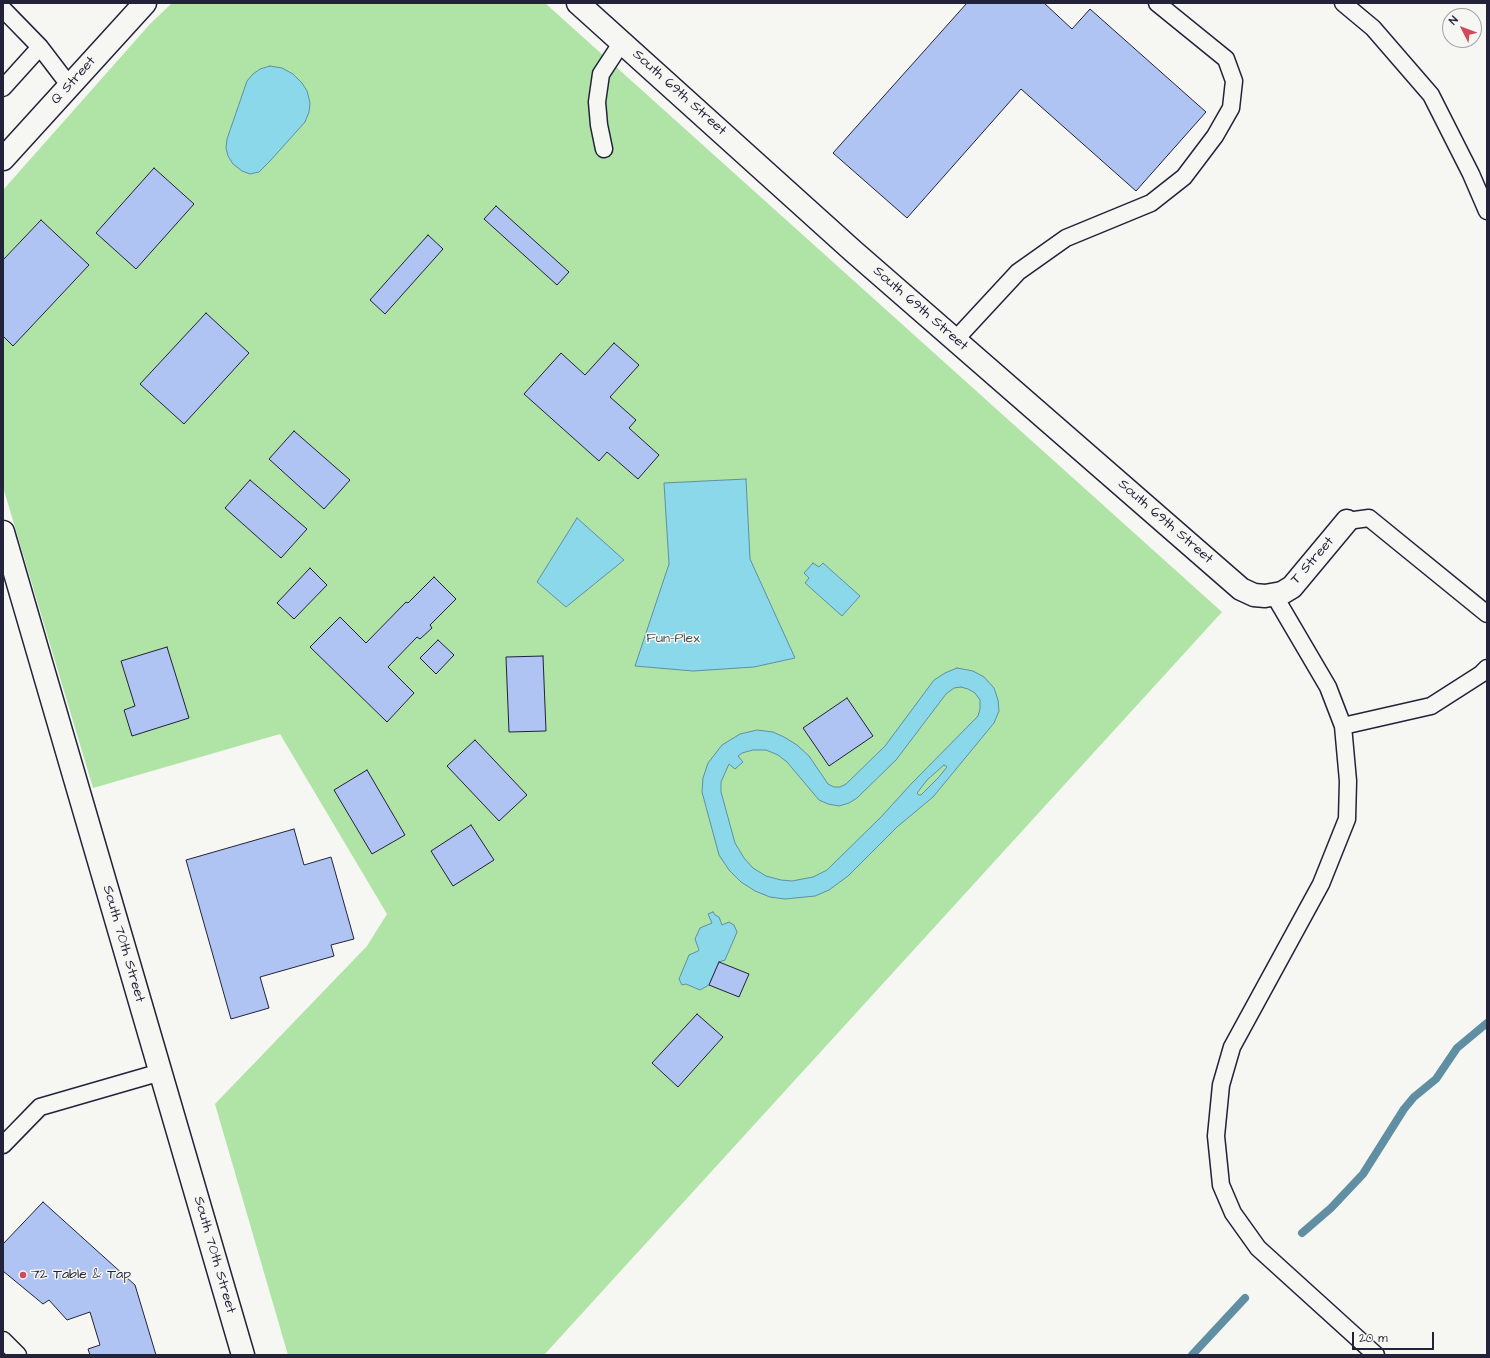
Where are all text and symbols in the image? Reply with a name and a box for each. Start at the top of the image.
north arrow [1442,8,1482,48]
text: N [1446,13,1461,28]
street label: South 69th Street [629,47,729,139]
street label: Q Street [48,54,100,108]
street label: South 69th Street [869,263,971,355]
street label: South 69th Street [1114,476,1216,568]
street label: T Street [1288,534,1338,588]
park label: Fun-Plex [646,631,700,647]
street label: South 70th Street [98,884,148,1004]
street label: South 70th Street [189,1195,239,1315]
place label: 72 Table & Tap [31,1267,131,1283]
marker: 72 Table & Tap [18,1270,28,1280]
scale bar [1354,1324,1436,1350]
text: 20 m [1359,1330,1388,1347]

